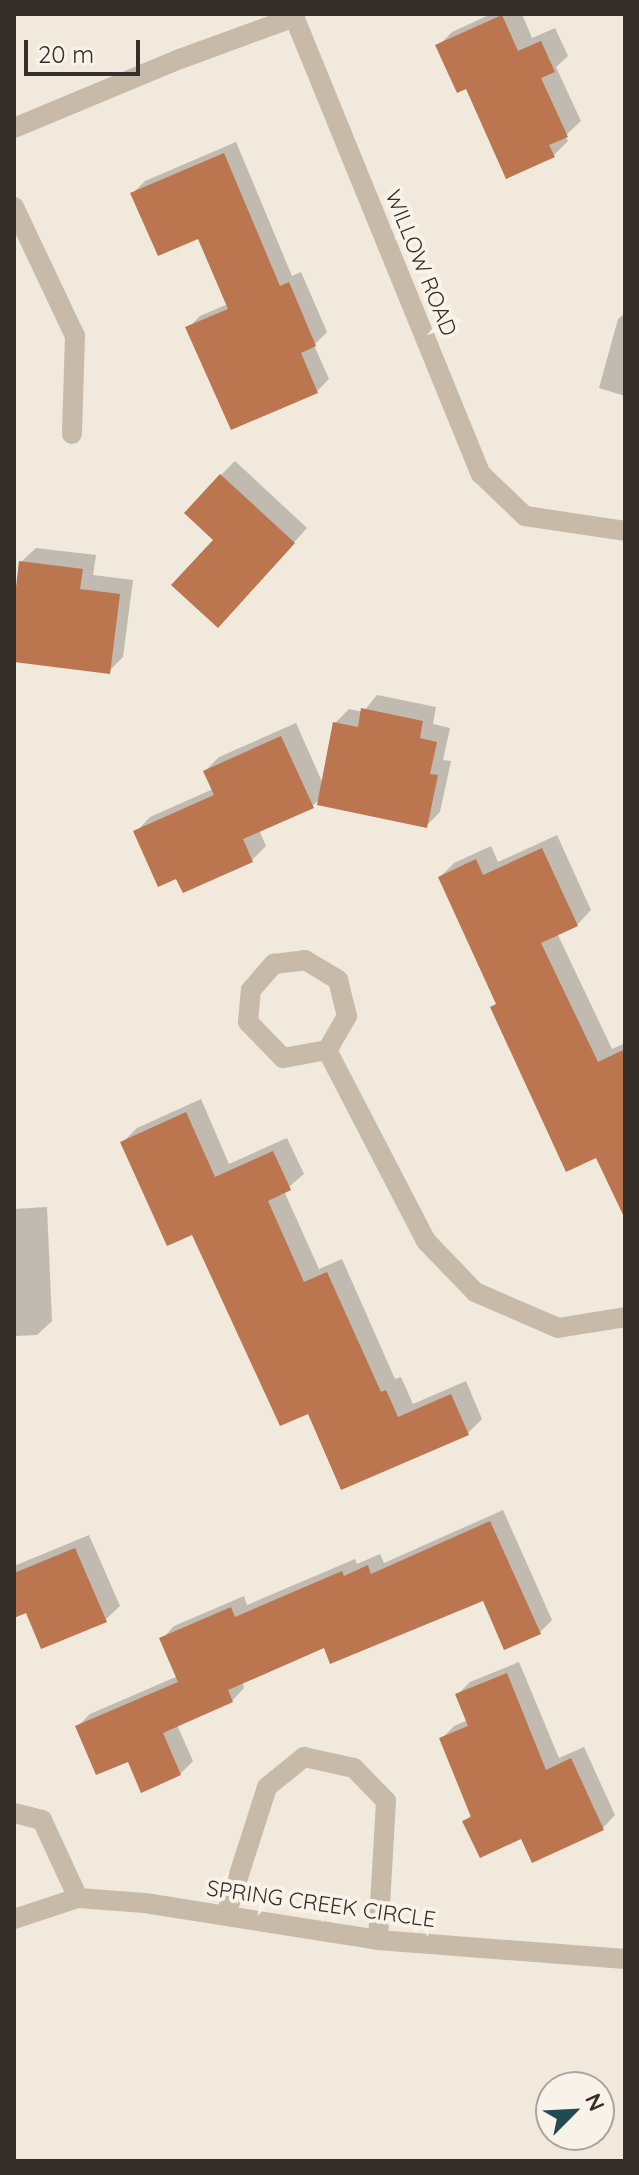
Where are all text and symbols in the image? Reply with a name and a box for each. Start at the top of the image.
scale bar [28,24,144,74]
text: 20 m [38,39,94,69]
street label: WILLOW ROAD [380,186,462,340]
street label: SPRING CREEK CIRCLE [205,1875,437,1933]
north arrow [535,2071,615,2151]
text: N [579,2089,611,2115]

